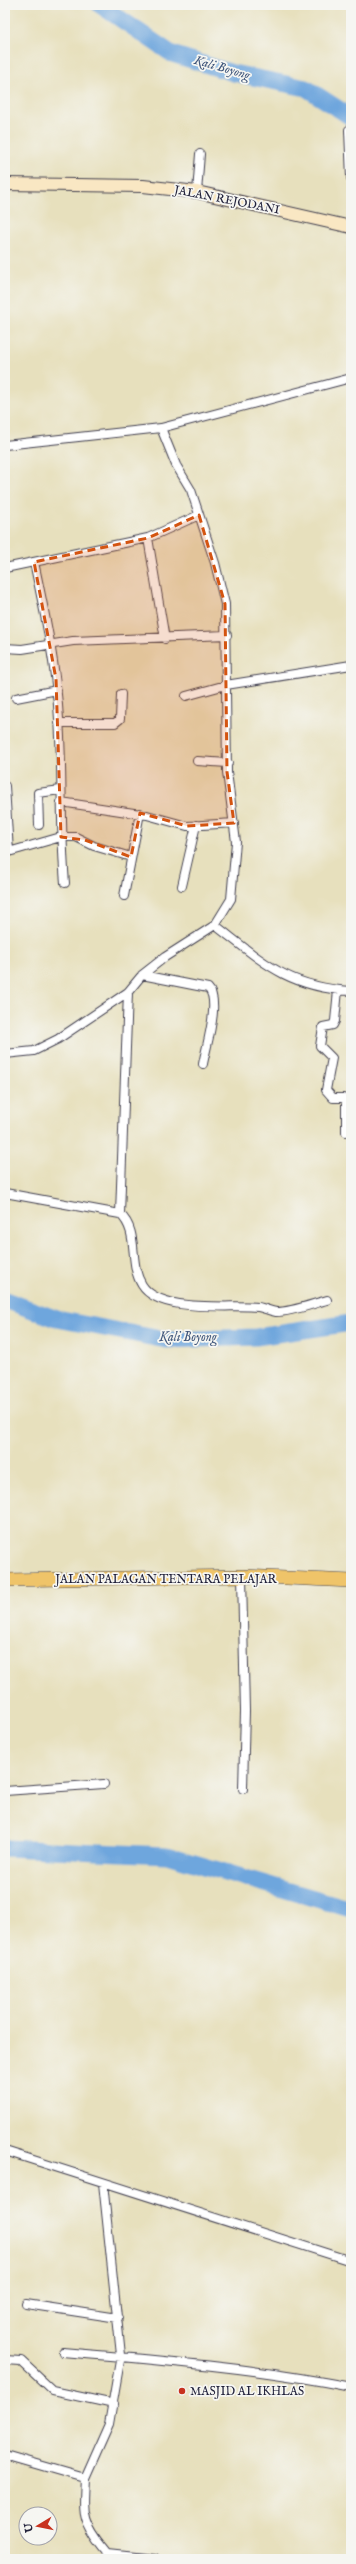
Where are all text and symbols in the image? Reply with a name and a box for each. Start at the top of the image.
water label: Kali Boyong [191,52,253,85]
street label: JALAN REJODANI [171,182,281,219]
water label: Kali Boyong [158,1329,218,1347]
street label: JALAN PALAGAN TENTARA PELAJAR [53,1572,278,1588]
place label: MASJID AL IKHLAS [190,2384,304,2400]
marker: MASJID AL IKHLAS [177,2386,187,2396]
north arrow [18,2506,58,2546]
text: U [21,2521,37,2534]

